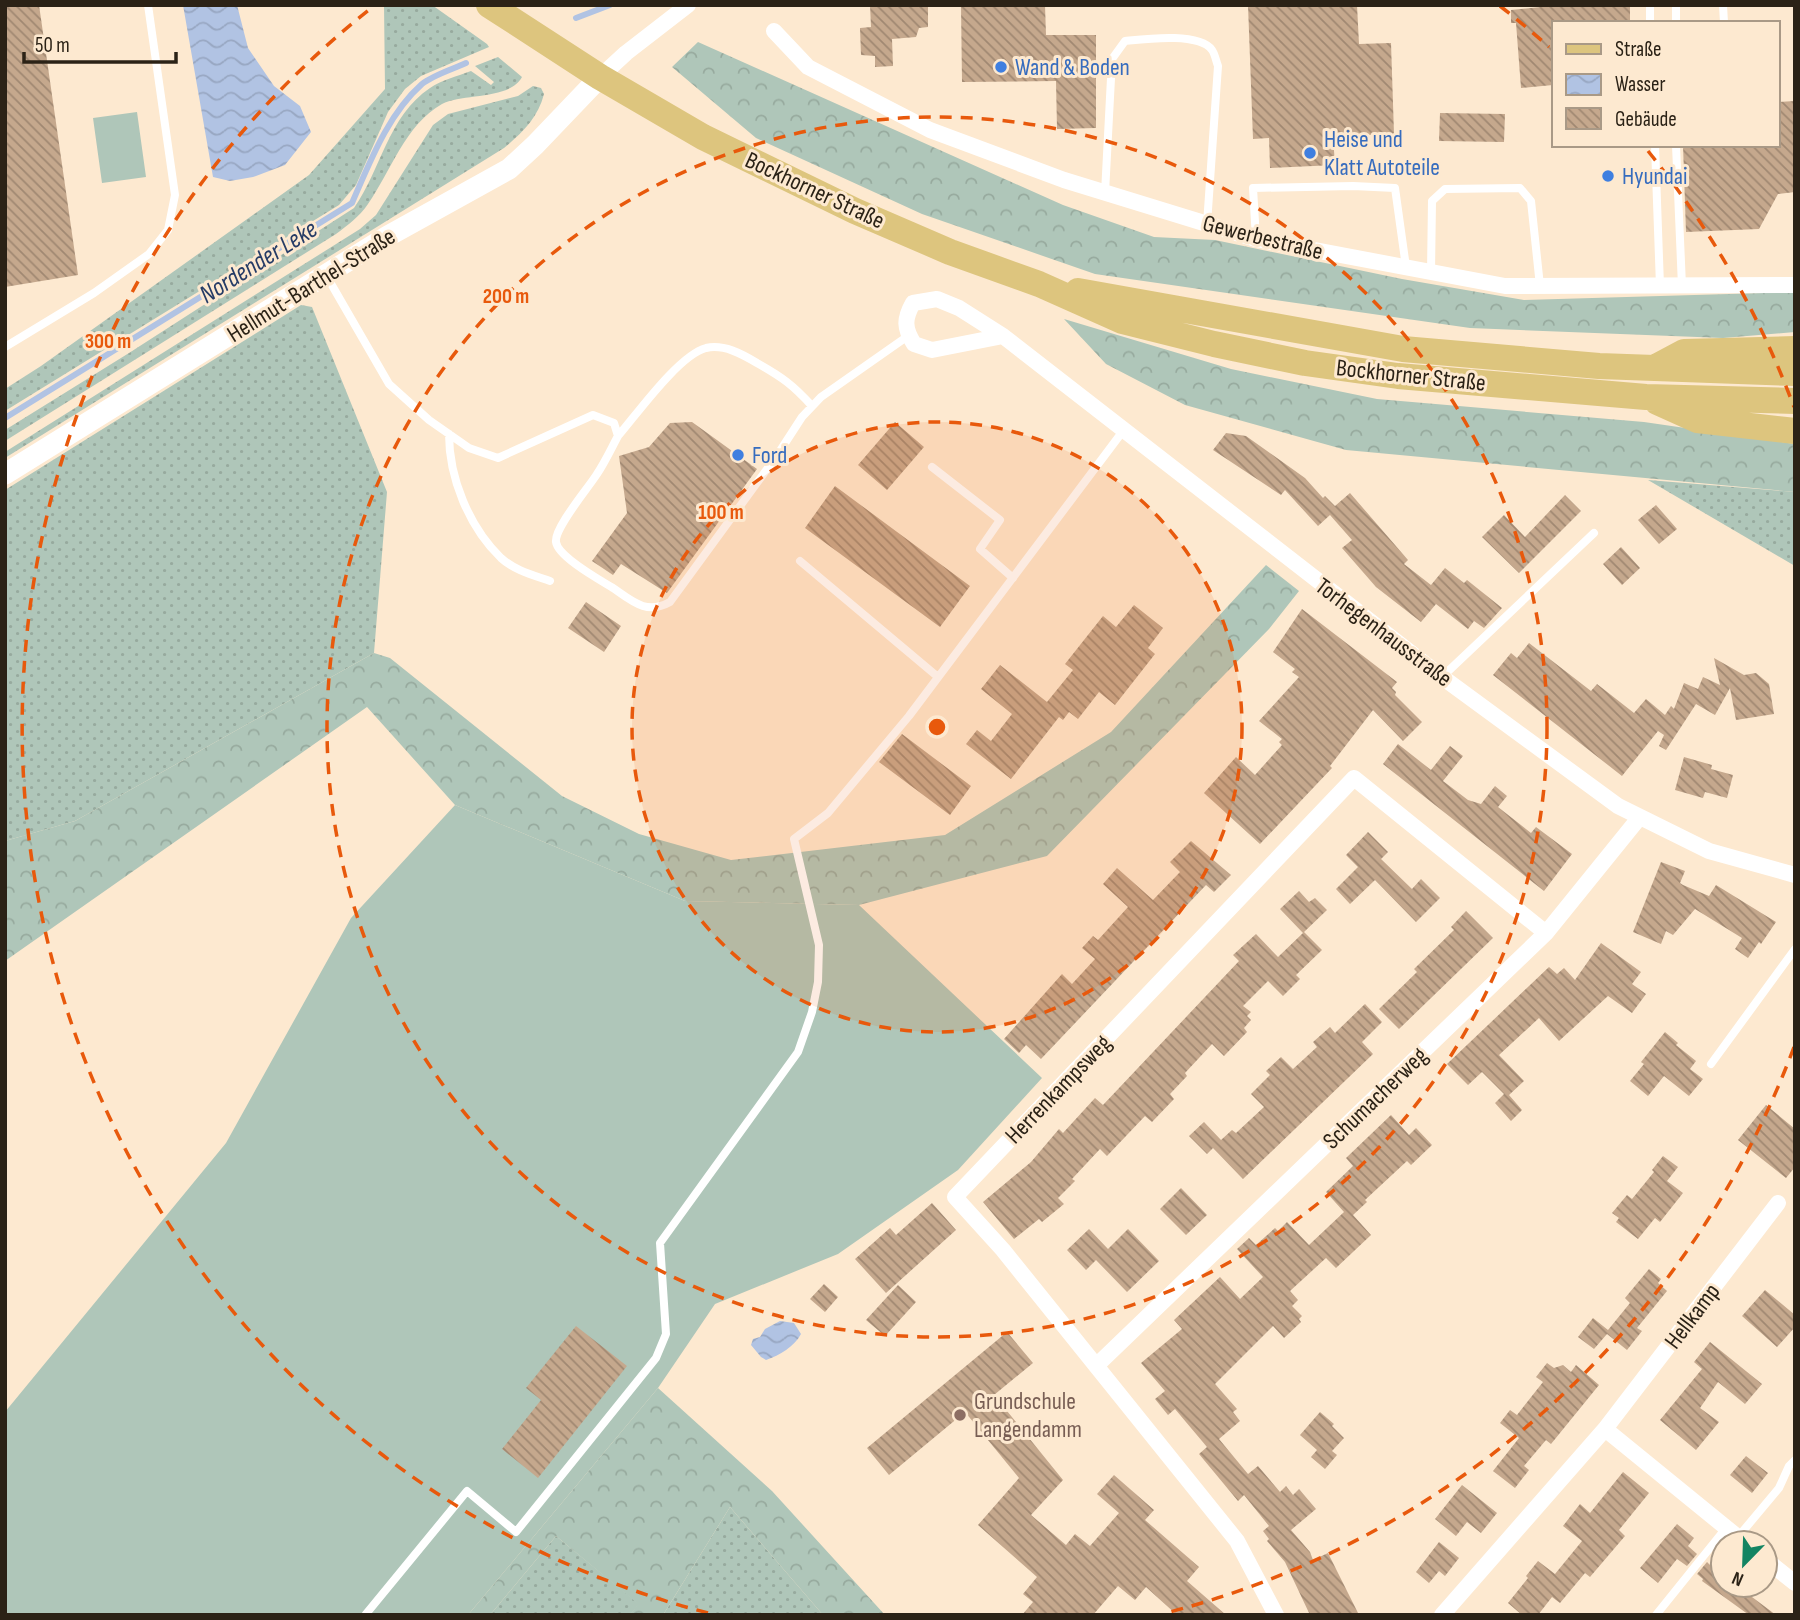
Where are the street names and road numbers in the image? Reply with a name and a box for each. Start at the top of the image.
street label: Bockhorner Straße [741,146,889,235]
street label: Gewerbestraße [1200,209,1326,266]
street label: Hellmut-Barthel-Straße [222,222,401,349]
street label: Bockhorner Straße [1335,353,1487,398]
street label: Torhegenhausstraße [1310,572,1458,693]
street label: Herrenkampsweg [999,1029,1117,1150]
street label: Schumacherweg [1317,1041,1434,1155]
street label: Hellkamp [1658,1278,1726,1355]

